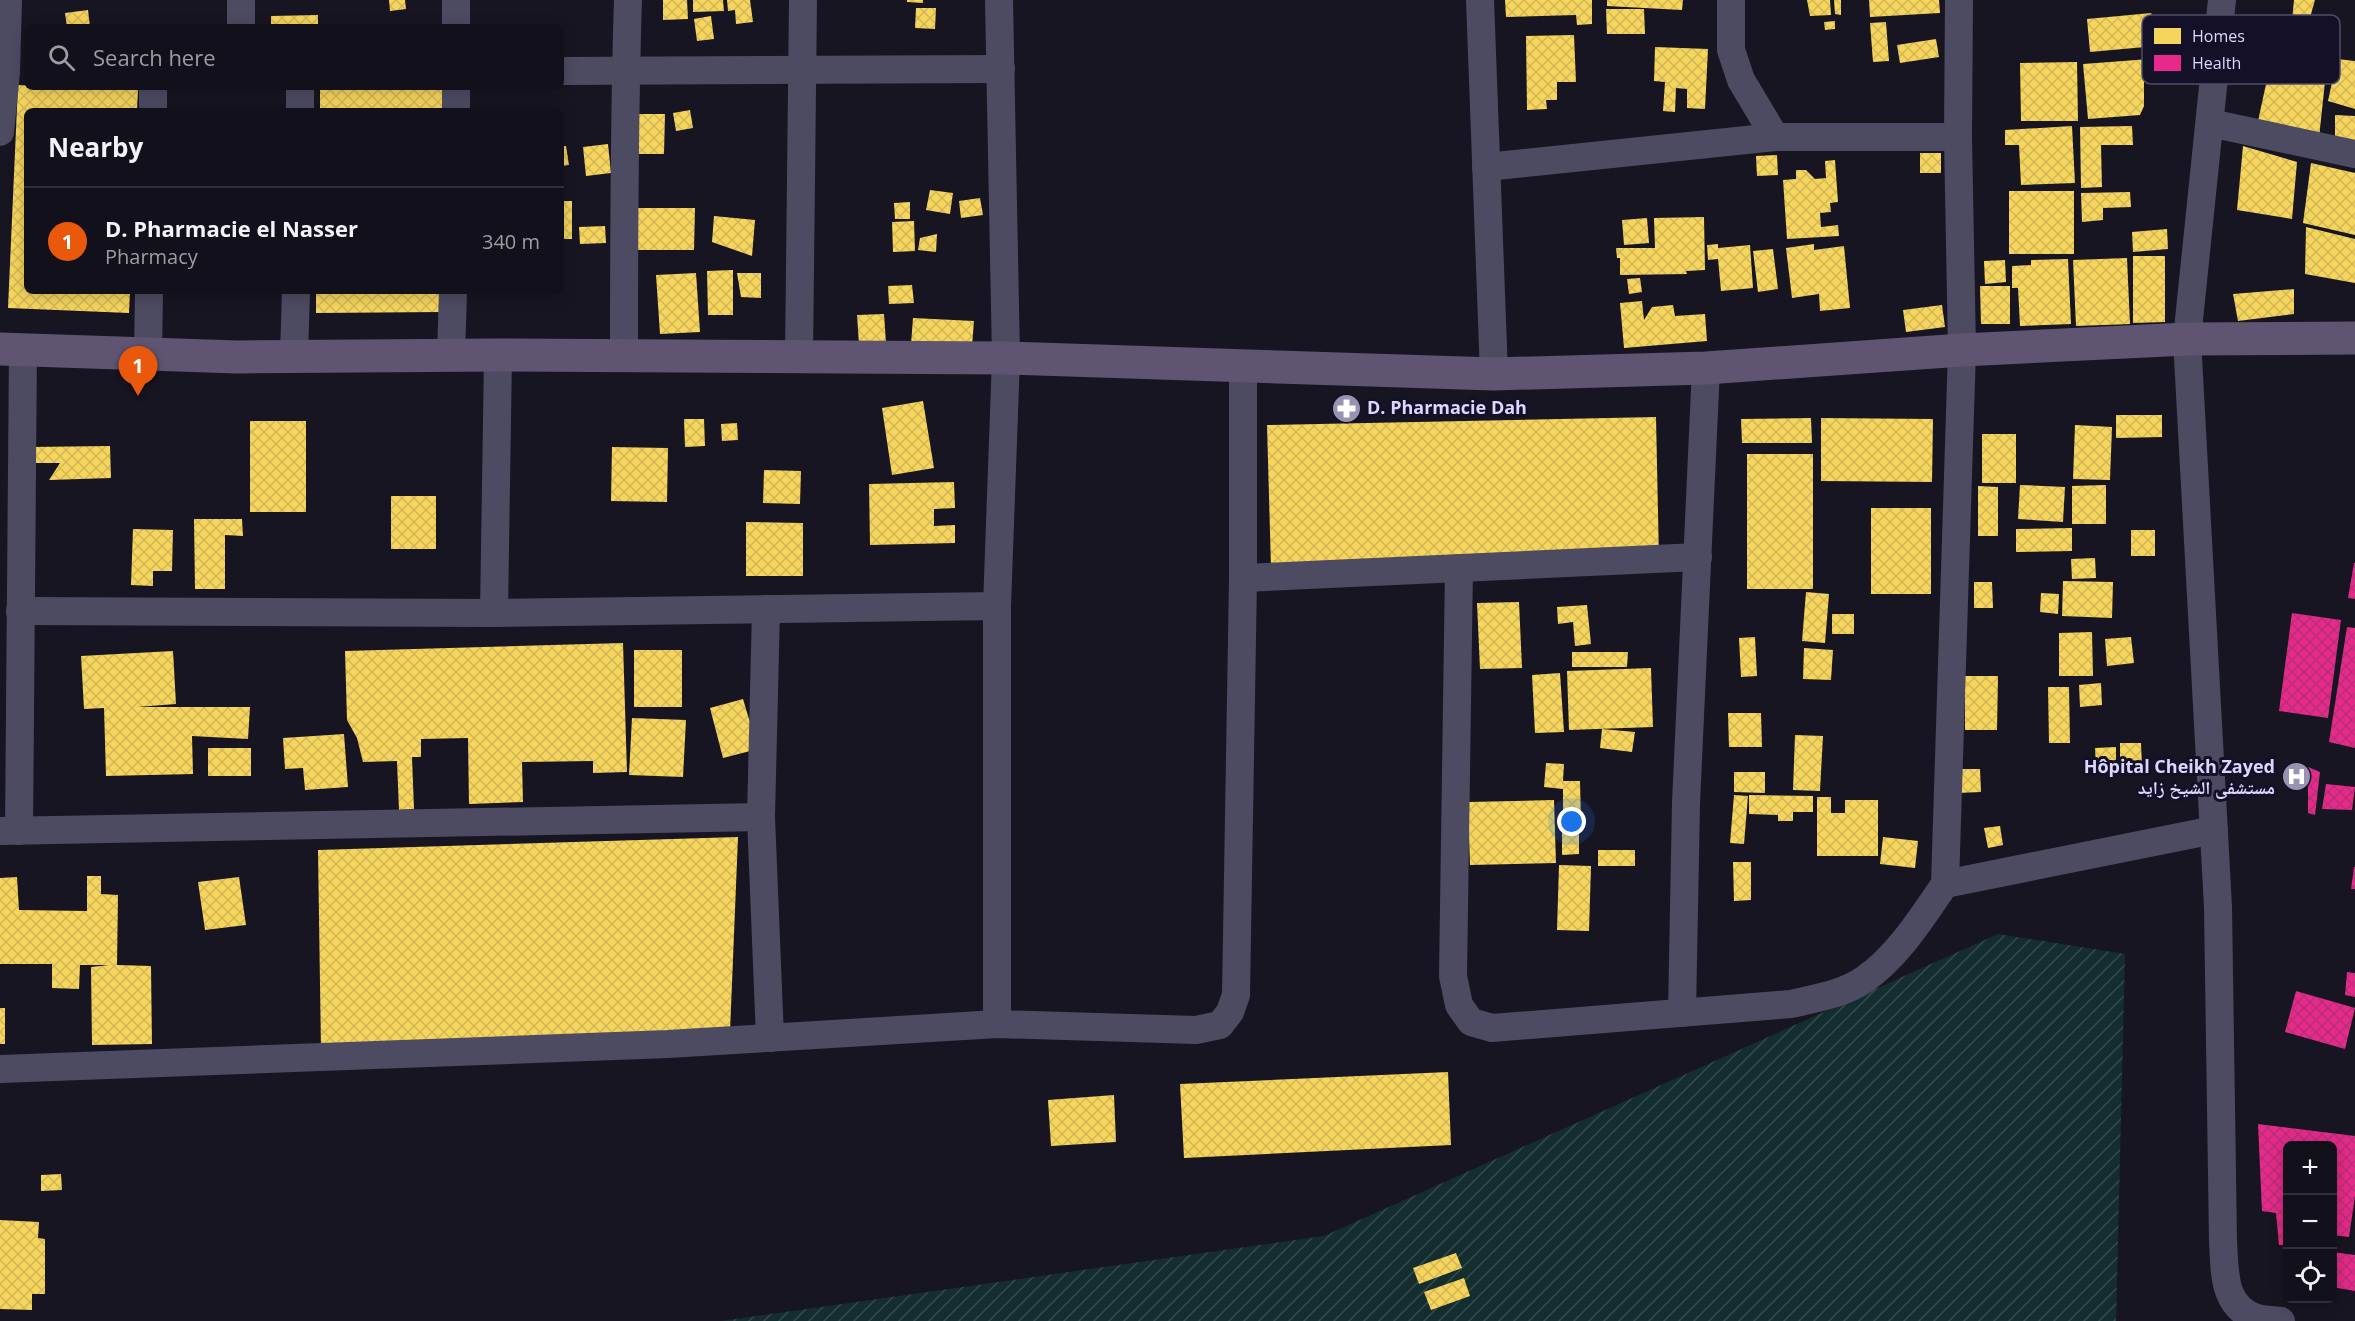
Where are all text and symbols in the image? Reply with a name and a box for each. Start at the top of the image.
legend [2142,15,2340,84]
search box [24,24,564,90]
text: Homes [2192,25,2245,47]
icon: search [45,41,78,74]
text: Search here [93,42,216,72]
text: Health [2192,52,2241,74]
text: Nearby [48,129,143,165]
text: D. Pharmacie el Nasser [105,213,358,243]
text: 1 [62,228,73,255]
text: 340 m [482,228,540,255]
text: Pharmacy [105,243,198,270]
pin: 1 [118,346,158,396]
pharmacy icon: D. Pharmacie Dah [1330,392,1362,424]
place label: D. Pharmacie Dah [1367,395,1527,419]
place label: Hôpital Cheikh Zayed مستشفى الشيخ زايد [2084,754,2275,800]
hospital icon: Hôpital Cheikh Zayed مستشفى الشيخ زايد [2280,761,2312,793]
your location [1557,807,1586,836]
map controls [2283,1141,2337,1303]
button: + [2283,1141,2337,1195]
button: − [2283,1195,2337,1249]
button: locate [2283,1249,2337,1303]

